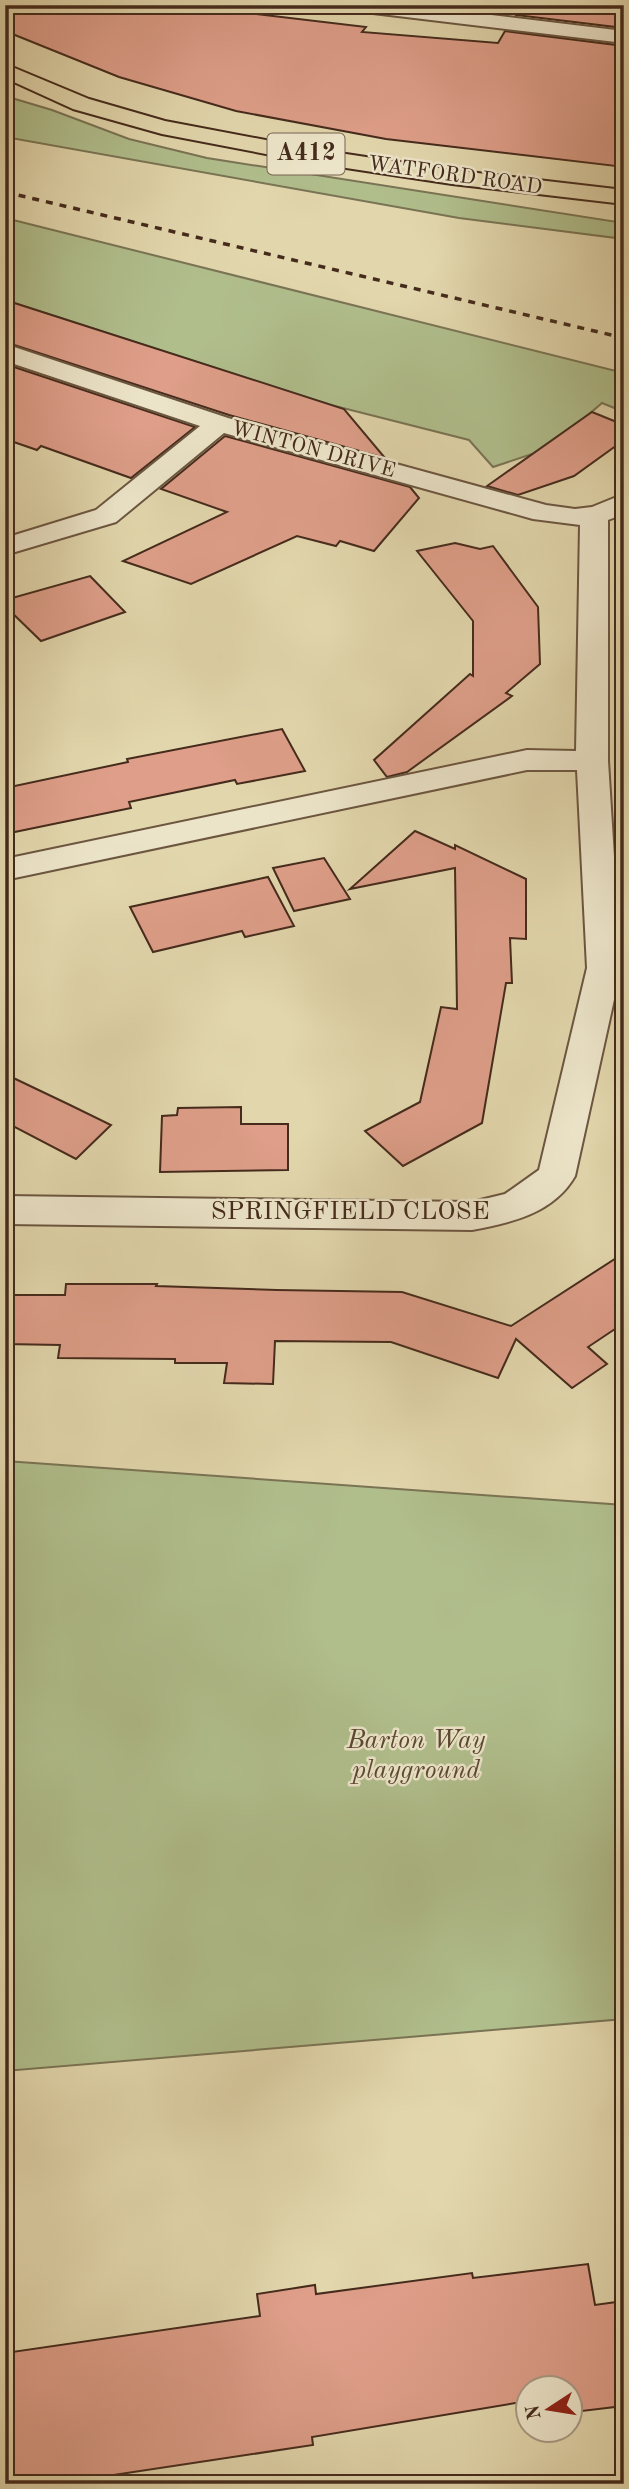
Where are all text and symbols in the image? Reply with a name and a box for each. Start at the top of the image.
road number: A412 [268,134,344,174]
street label: WATFORD ROAD [367,153,543,199]
street label: WINTON DRIVE [229,418,397,482]
street label: SPRINGFIELD CLOSE [210,1199,490,1225]
park label: Barton Way playground [346,1728,486,1784]
north arrow [514,2374,584,2444]
text: N [524,2402,546,2421]

